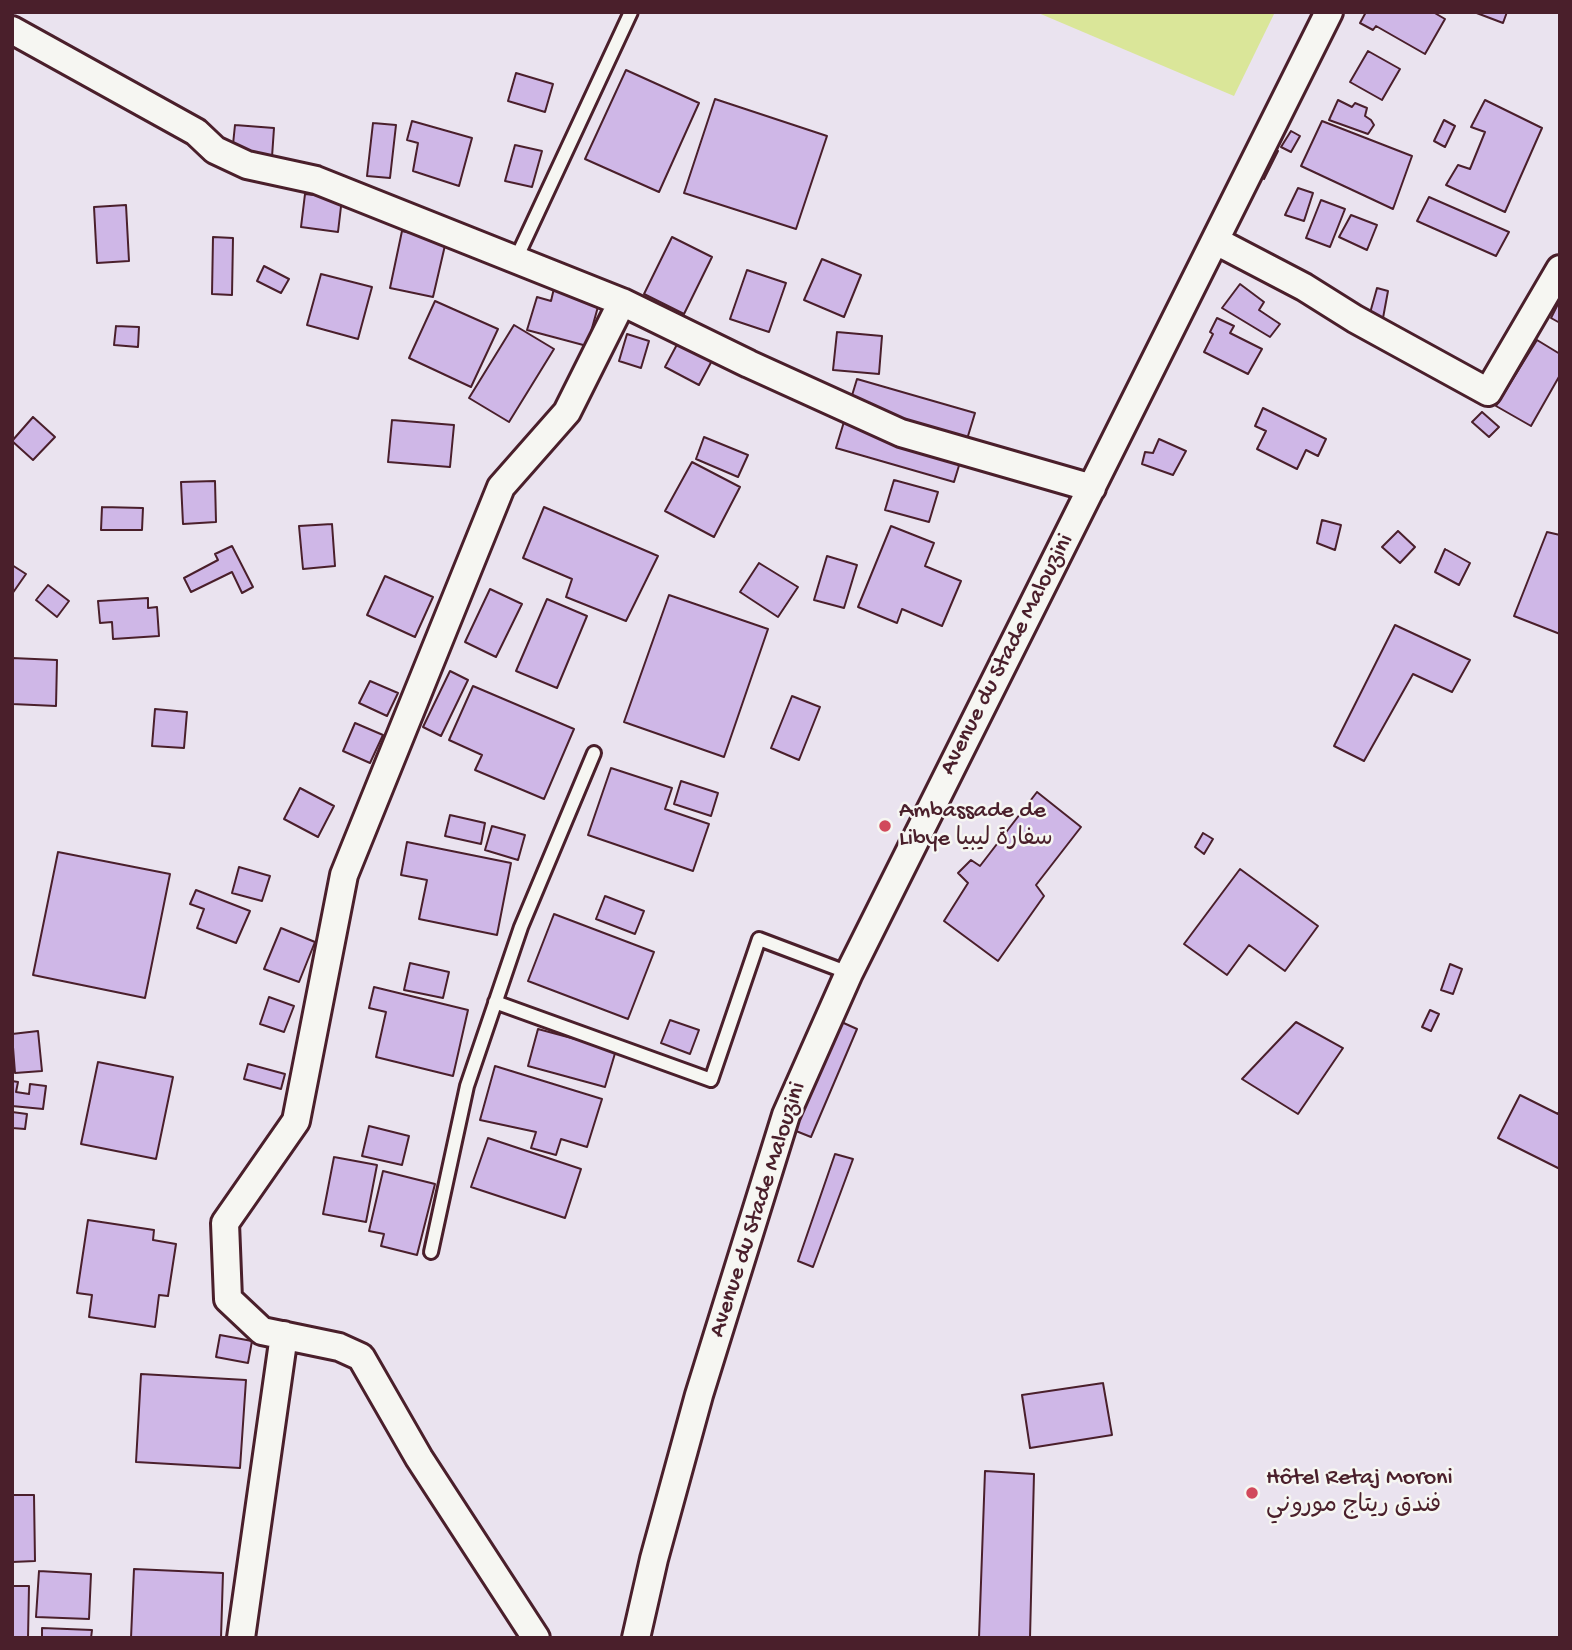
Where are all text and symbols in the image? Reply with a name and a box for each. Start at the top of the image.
street label: Avenue du Stade Malouzini [935,530,1081,780]
place label: Ambassade de Libye سفارة ليبيا [899,798,1053,854]
marker: Ambassade de Libye سفارة ليبيا [877,818,893,834]
street label: Avenue du Stade Malouzini [704,1079,814,1341]
place label: Hôtel Retaj Moroni فندق ريتاج موروني [1266,1465,1453,1521]
marker: Hôtel Retaj Moroni فندق ريتاج موروني [1244,1485,1260,1501]

